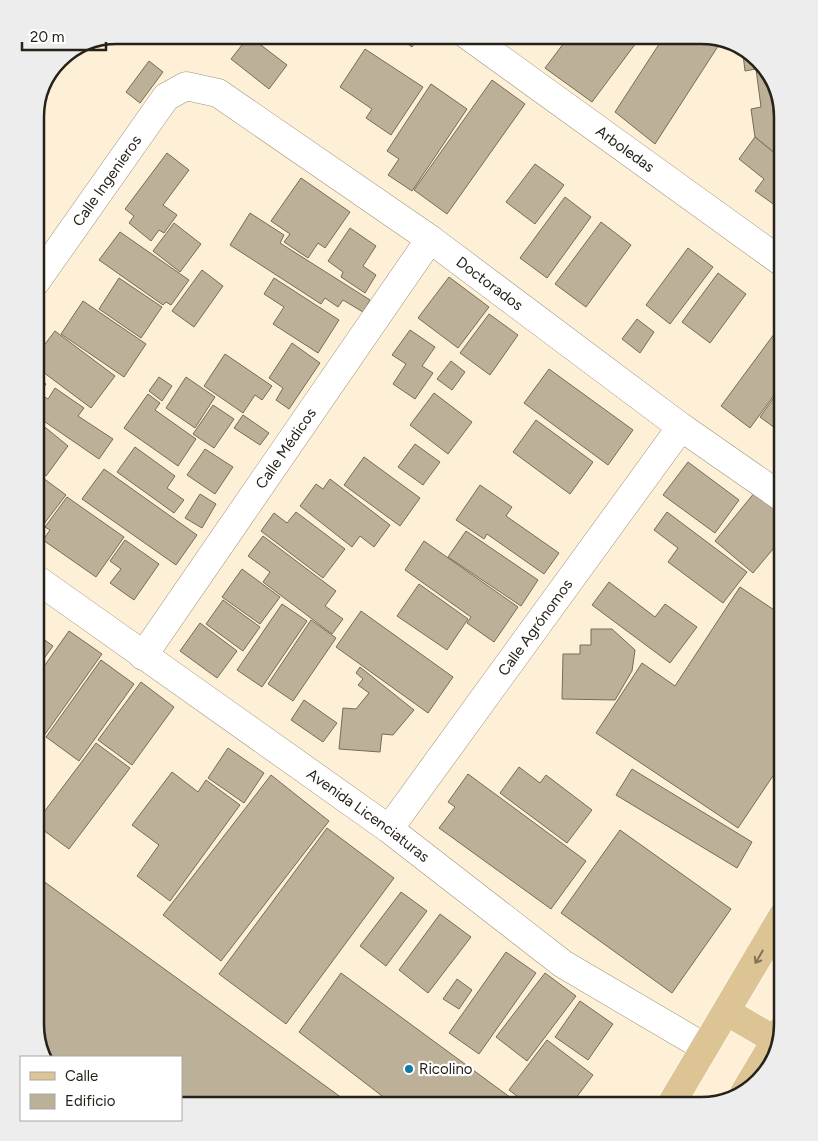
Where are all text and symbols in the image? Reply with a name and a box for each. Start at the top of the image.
scale bar [22,20,106,52]
text: 20 m [30,28,64,46]
street label: Arboledas [592,122,658,176]
street label: Calle Ingenieros [69,132,145,230]
street label: Doctorados [453,253,527,314]
street label: Calle Médicos [252,405,320,492]
street label: Calle Agrónomos [494,576,576,679]
street label: Avenida Licenciaturas [304,765,433,866]
one-way arrow [753,949,763,963]
legend [20,1056,182,1121]
place label: Ricolino [419,1060,473,1078]
marker: Ricolino [403,1063,415,1075]
text: Calle [65,1067,98,1085]
text: Edificio [65,1092,116,1110]

